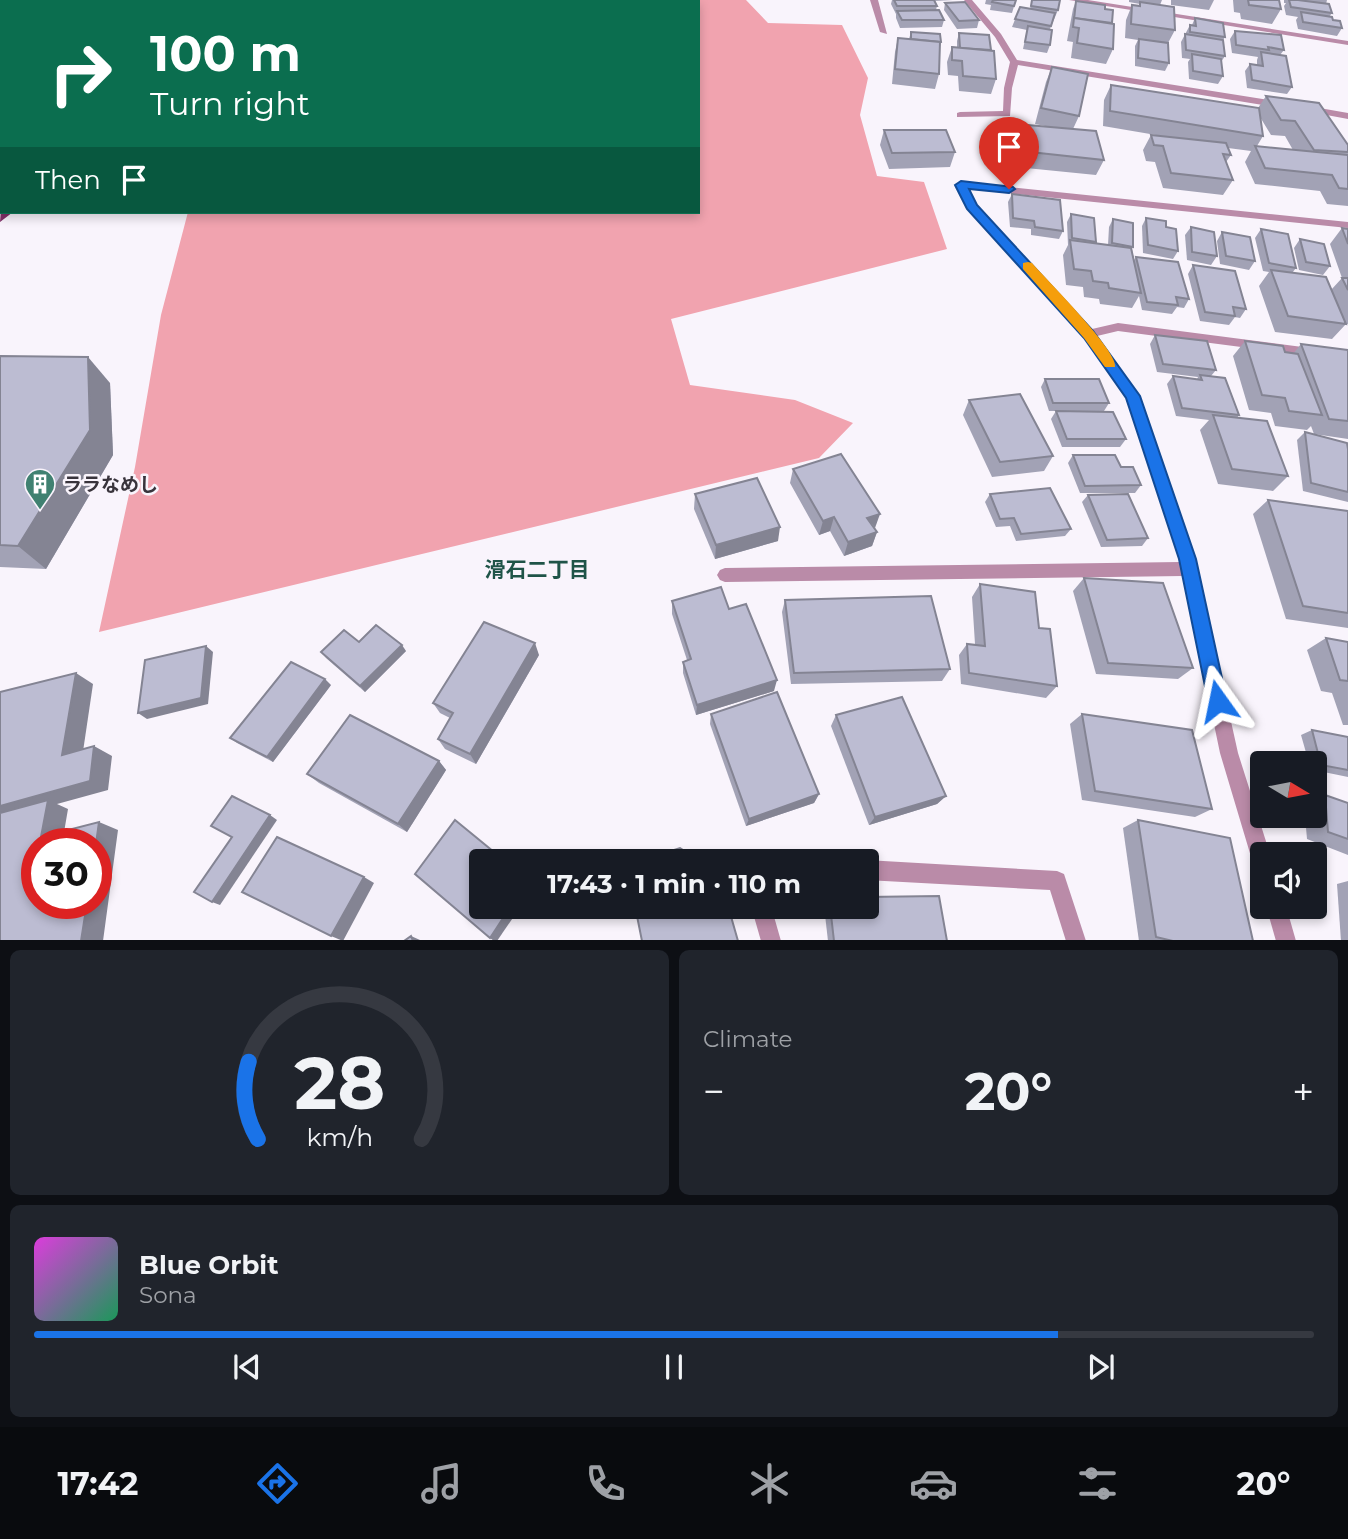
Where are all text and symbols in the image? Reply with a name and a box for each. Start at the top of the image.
text: 100 m [150,24,301,83]
icon: right [35,28,126,119]
text: Turn right [150,84,310,123]
pin [979,117,1039,189]
icon: arrive [990,128,1028,166]
icon: arrive [115,161,153,199]
text: Then [35,164,101,196]
building icon: ララなめし [23,467,57,511]
place label: ララなめし [63,473,158,496]
district label: 滑石二丁目 [485,557,590,582]
position arrow [1181,664,1255,738]
north arrow [1250,751,1326,828]
map controls [1250,751,1327,919]
speed limit sign: 30 [21,828,112,919]
button: sound [1250,842,1327,919]
text: 17:43 · 1 min · 110 m [547,868,801,900]
text: Climate [703,1025,792,1053]
text: 28 [294,1039,385,1127]
text: 20° [965,1060,1052,1123]
text: − [703,1068,725,1115]
text: + [1292,1068,1314,1115]
text: km/h [306,1121,373,1151]
text: Blue Orbit [139,1249,278,1281]
text: Sona [139,1281,197,1309]
icon: previous [228,1348,266,1386]
icon: pause [655,1348,693,1386]
icon: next [1082,1348,1120,1386]
icon: directions [253,1459,302,1508]
icon: music [417,1459,466,1508]
icon: phone [581,1459,630,1508]
icon: climate [745,1459,794,1508]
icon: car [909,1459,958,1508]
icon: filters [1073,1459,1122,1508]
text: 17:42 [57,1464,138,1503]
text: 20° [1237,1464,1290,1503]

